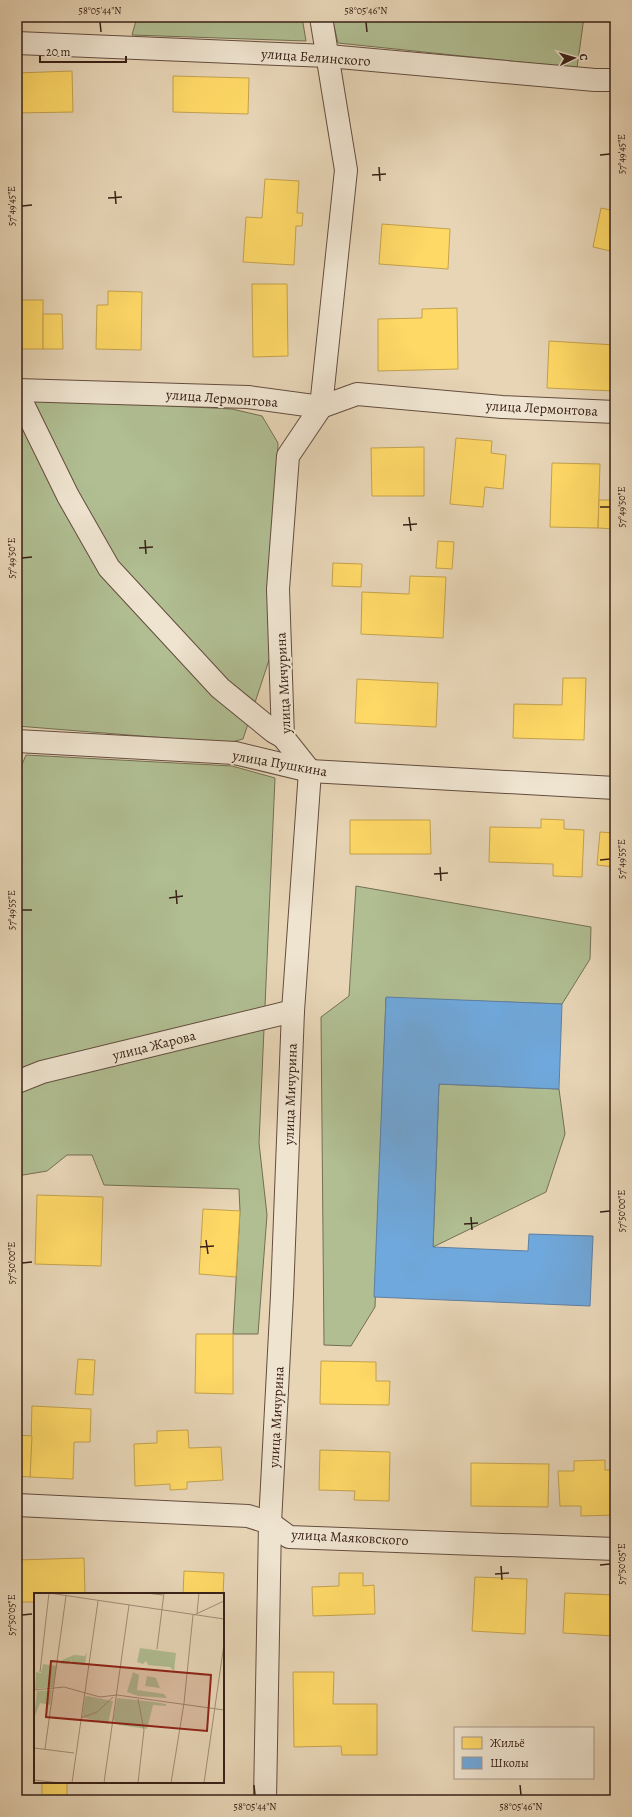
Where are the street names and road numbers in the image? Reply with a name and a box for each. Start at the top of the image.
street label: улица Белинского [260,44,371,71]
street label: улица Лермонтова [164,385,279,412]
street label: улица Лермонтова [484,396,599,421]
street label: улица Мичурина [271,631,296,735]
street label: улица Пушкина [230,746,329,781]
street label: улица Жарова [110,1026,198,1065]
street label: улица Мичурина [279,1042,302,1146]
street label: улица Мичурина [264,1365,289,1469]
street label: улица Маяковского [290,1525,409,1550]

